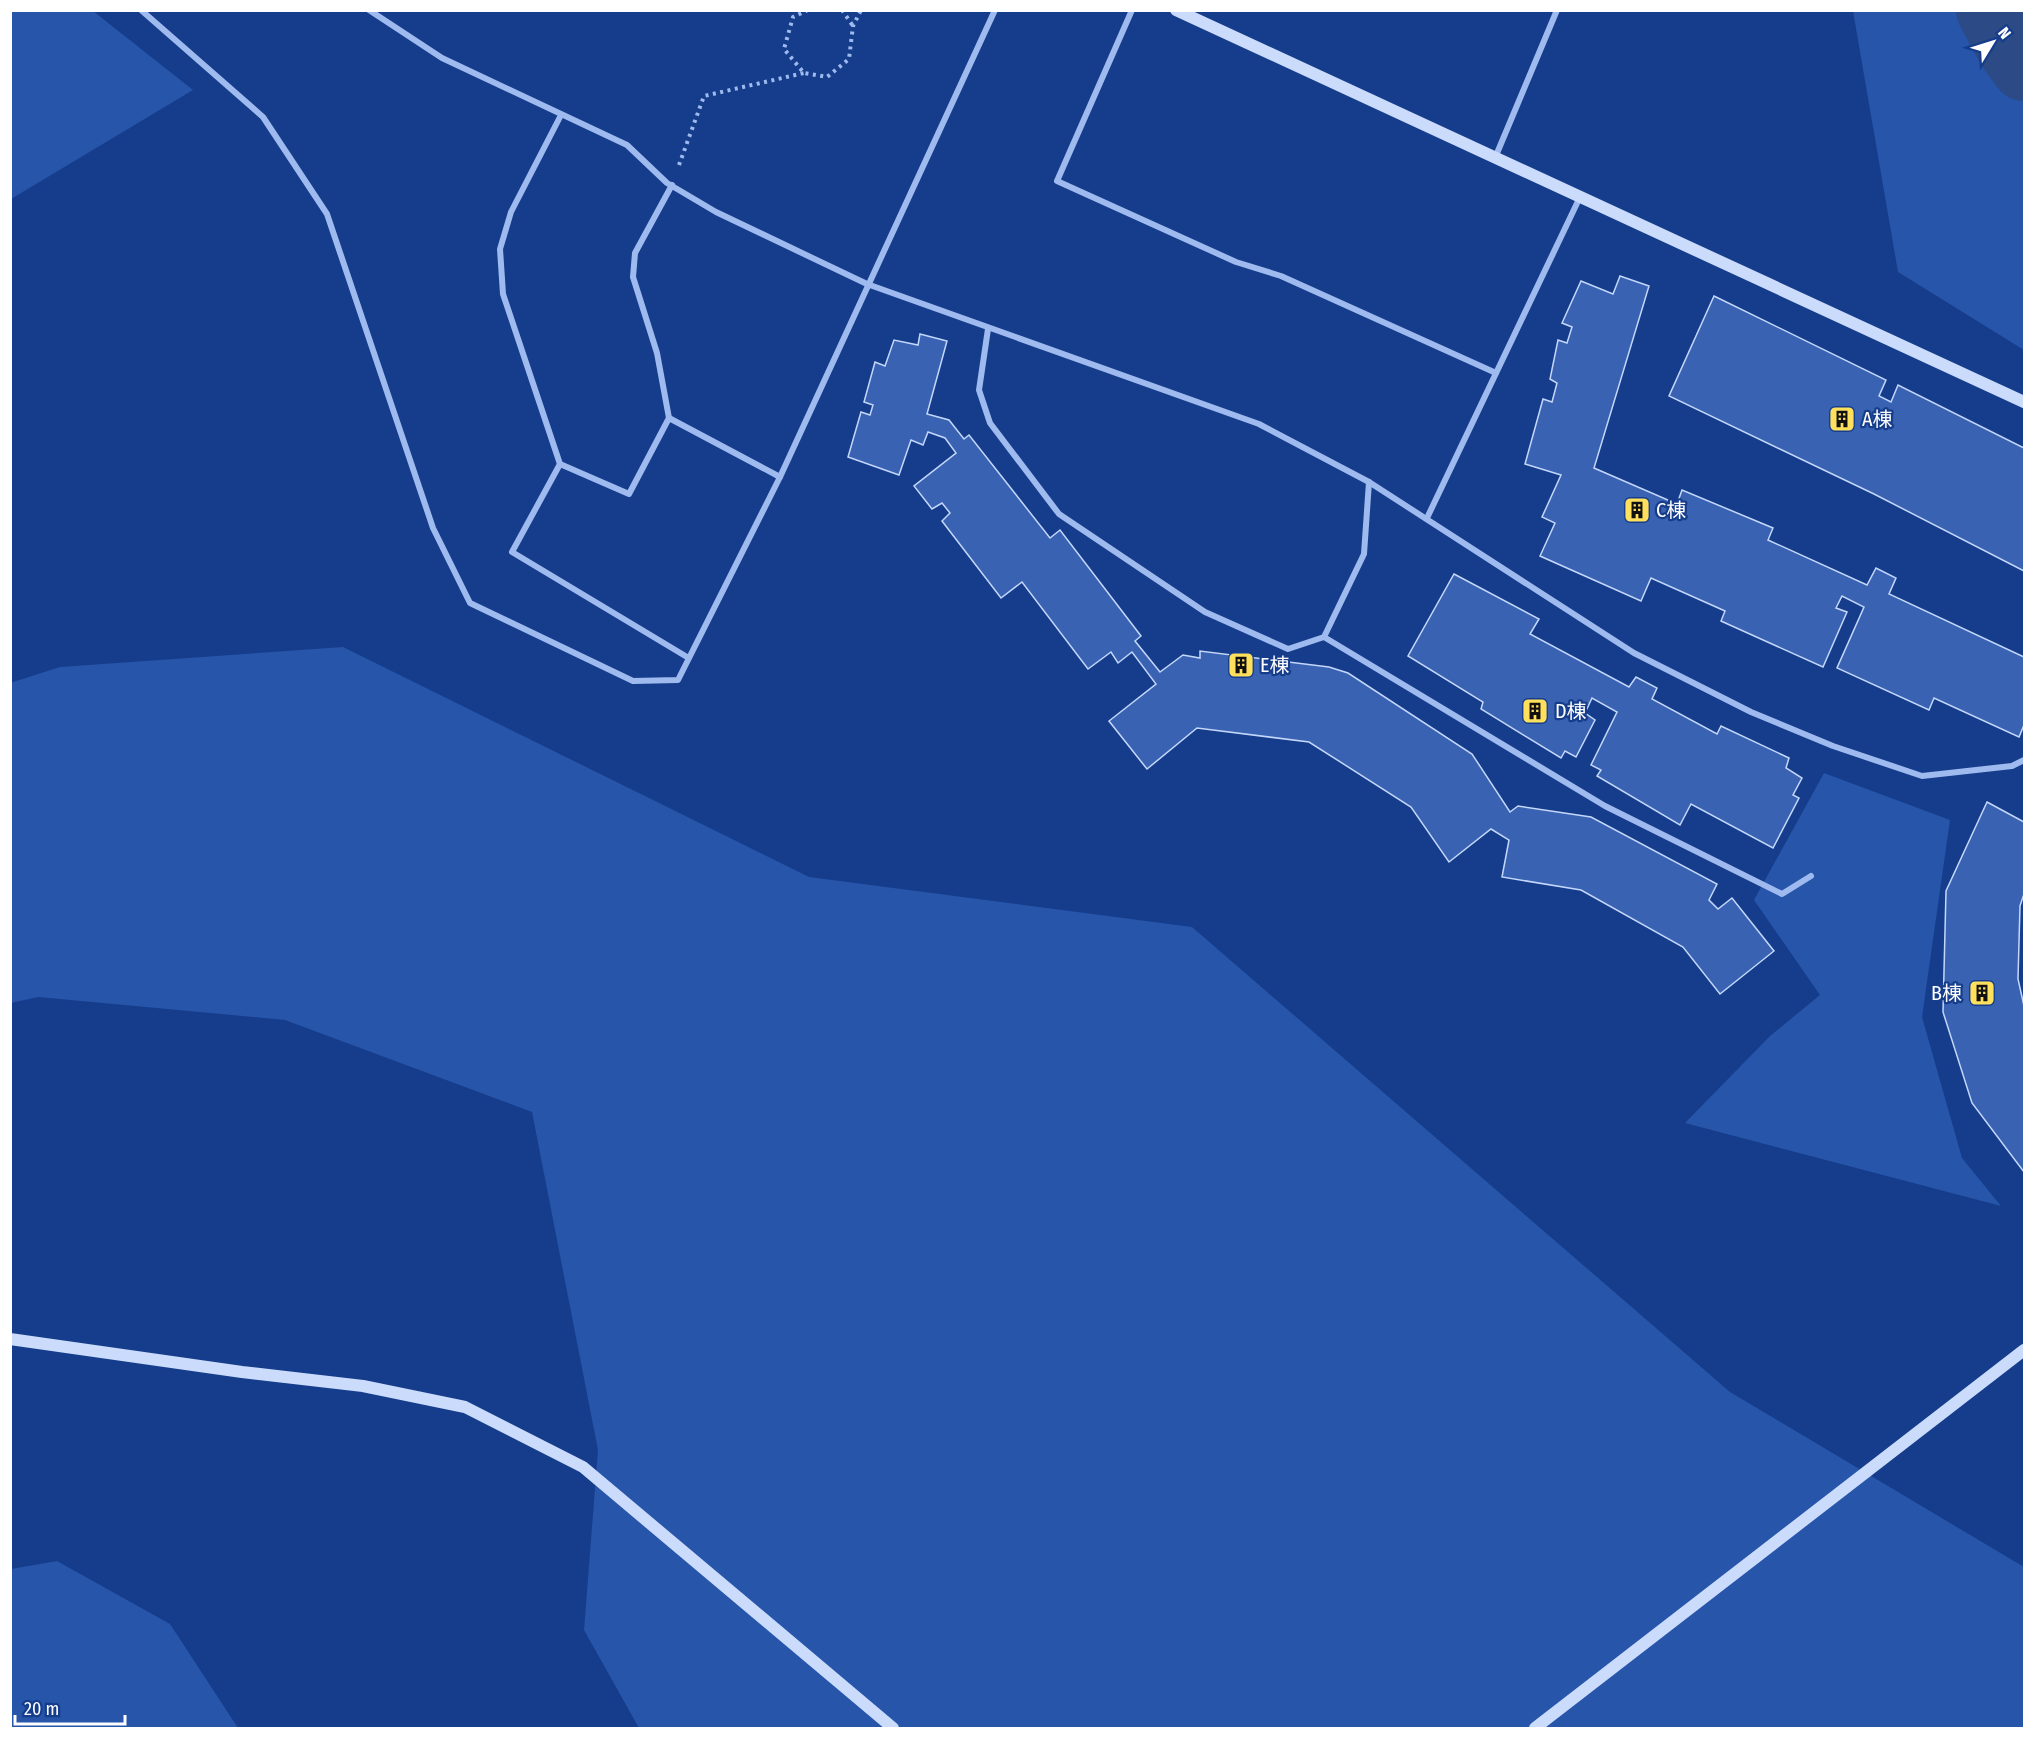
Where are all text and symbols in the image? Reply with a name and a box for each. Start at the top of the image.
north arrow [1963,12,2023,72]
text: N [1994,23,2015,43]
building icon: A棟 [1827,404,1857,434]
place label: A棟 [1862,407,1893,431]
building icon: C棟 [1622,495,1652,525]
place label: C棟 [1656,498,1686,522]
building icon: E棟 [1226,650,1256,680]
place label: E棟 [1260,653,1289,677]
building icon: D棟 [1520,696,1550,726]
place label: D棟 [1555,699,1587,723]
building icon: B棟 [1967,978,1997,1008]
place label: B棟 [1931,981,1962,1005]
scale bar [15,1688,124,1726]
text: 20 m [24,1698,59,1720]

